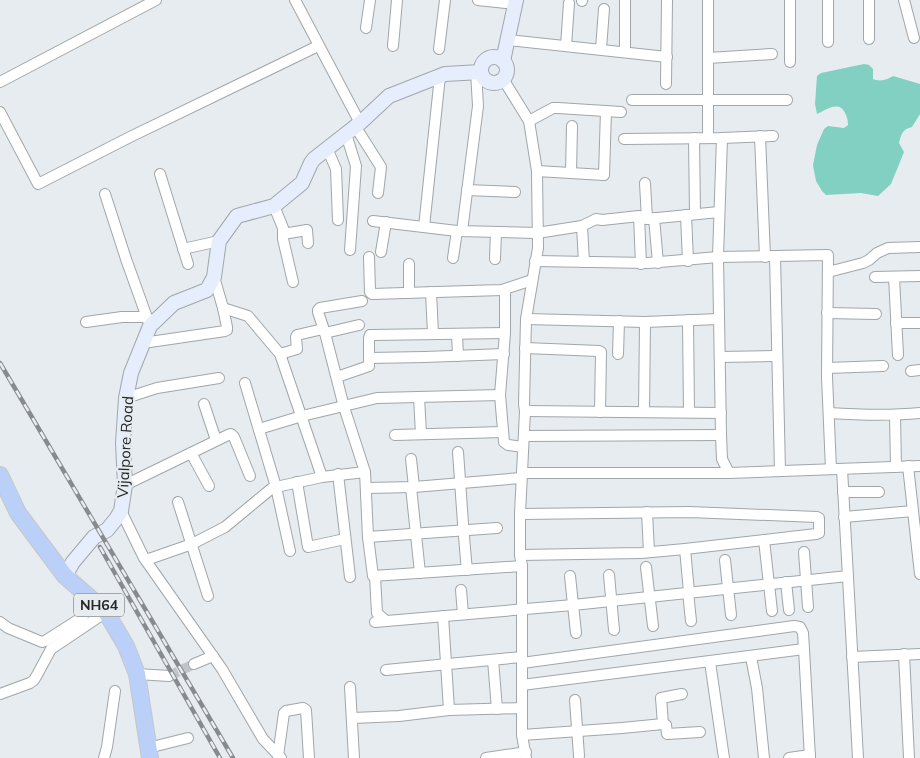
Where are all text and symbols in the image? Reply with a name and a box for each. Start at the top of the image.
street label: Vijalpore Road [113,396,137,498]
road number: NH64 [74,594,124,616]

